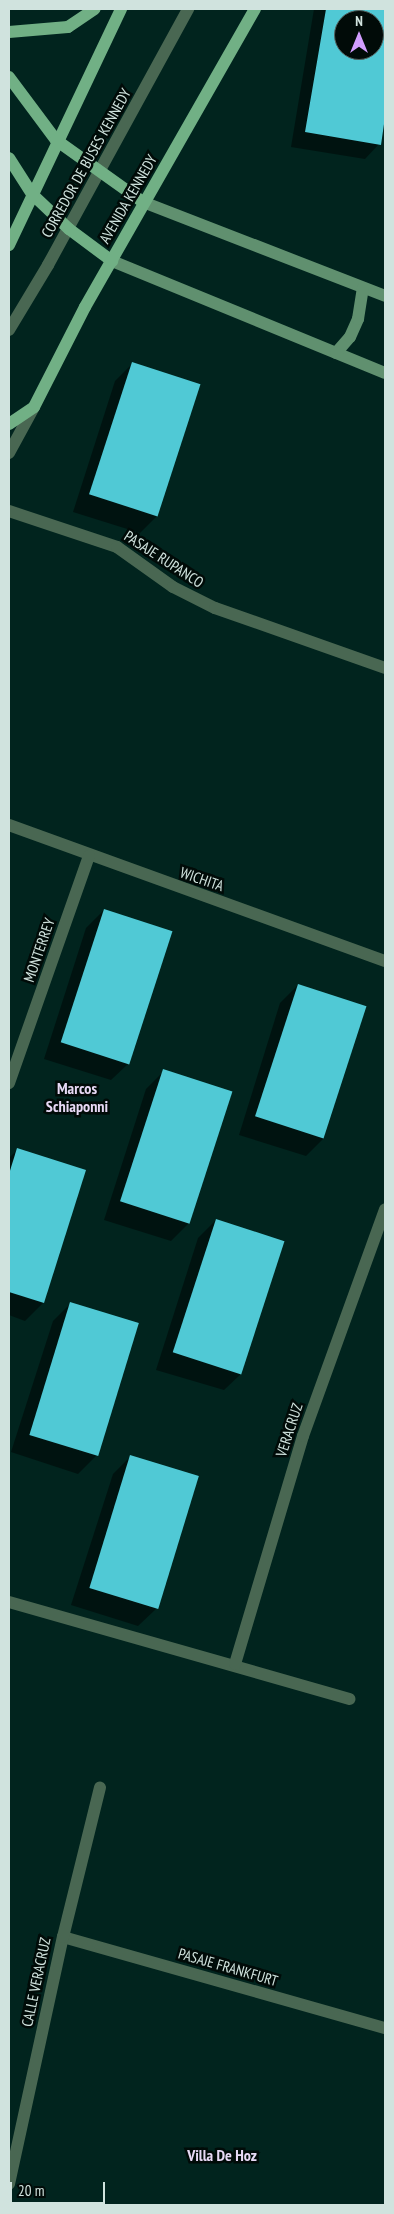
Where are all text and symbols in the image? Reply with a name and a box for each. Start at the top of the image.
north arrow [334,10,384,60]
text: N [355,12,363,30]
street label: CORREDOR DE BUSES KENNEDY [38,85,134,241]
street label: AVENIDA KENNEDY [95,151,161,247]
street label: PASAJE RUPANCO [121,527,207,591]
street label: WICHITA [178,863,226,895]
street label: MONTERREY [20,916,58,984]
district label: Marcos Schiaponni [46,1078,108,1116]
street label: VERACRUZ [272,1401,306,1459]
street label: CALLE VERACRUZ [18,1936,54,2028]
street label: PASAJE FRANKFURT [176,1944,280,1990]
district label: Villa De Hoz [187,2145,257,2165]
scale bar [12,2172,108,2204]
text: 20 m [18,2181,44,2200]

